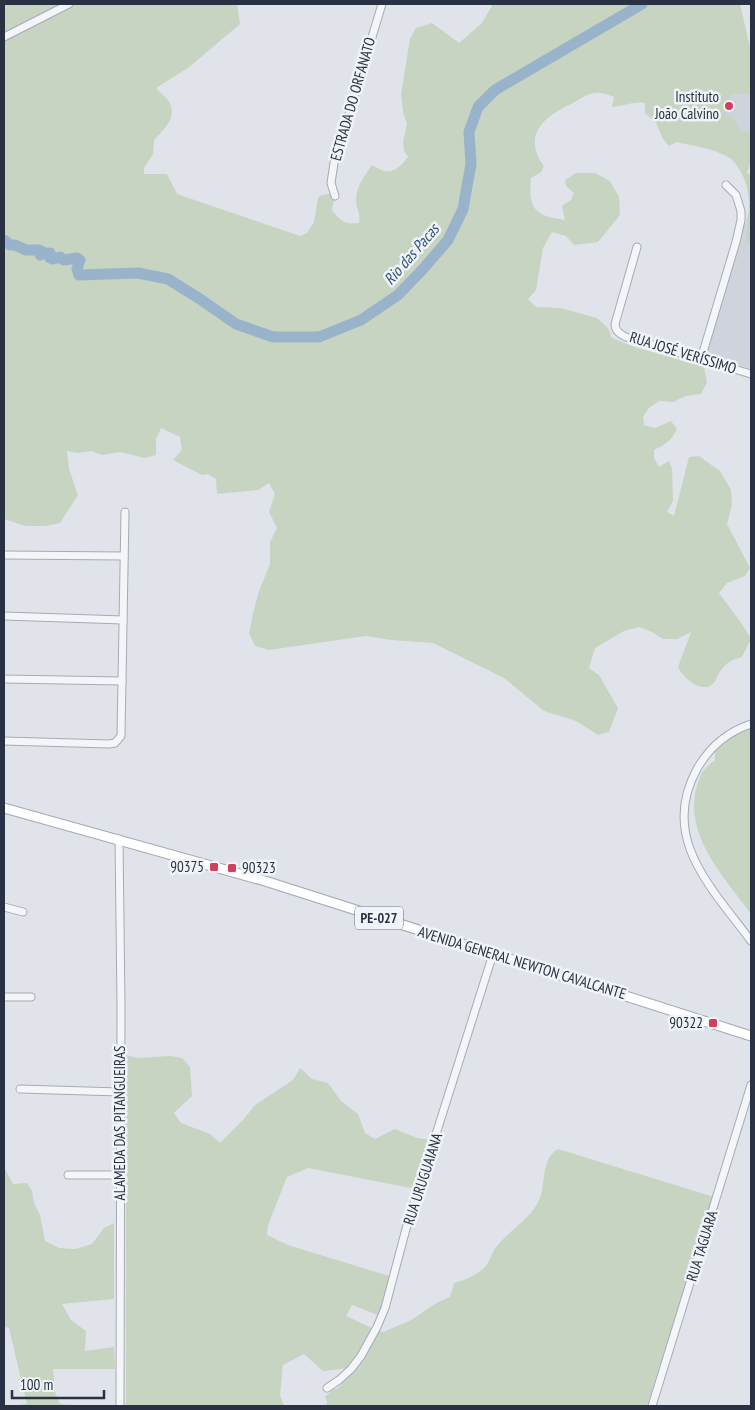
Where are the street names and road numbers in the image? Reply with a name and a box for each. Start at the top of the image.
street label: ESTRADA DO ORFANATO [326,35,379,163]
street label: RUA JOSÉ VERÍSSIMO [628,327,739,378]
road number: PE-027 [355,906,403,930]
street label: AVENIDA GENERAL NEWTON CAVALCANTE [416,922,629,1003]
street label: ALAMEDA DAS PITANGUEIRAS [110,1046,129,1200]
street label: RUA URUGUAIANA [399,1130,447,1227]
street label: RUA TAGUARA [682,1207,722,1284]

